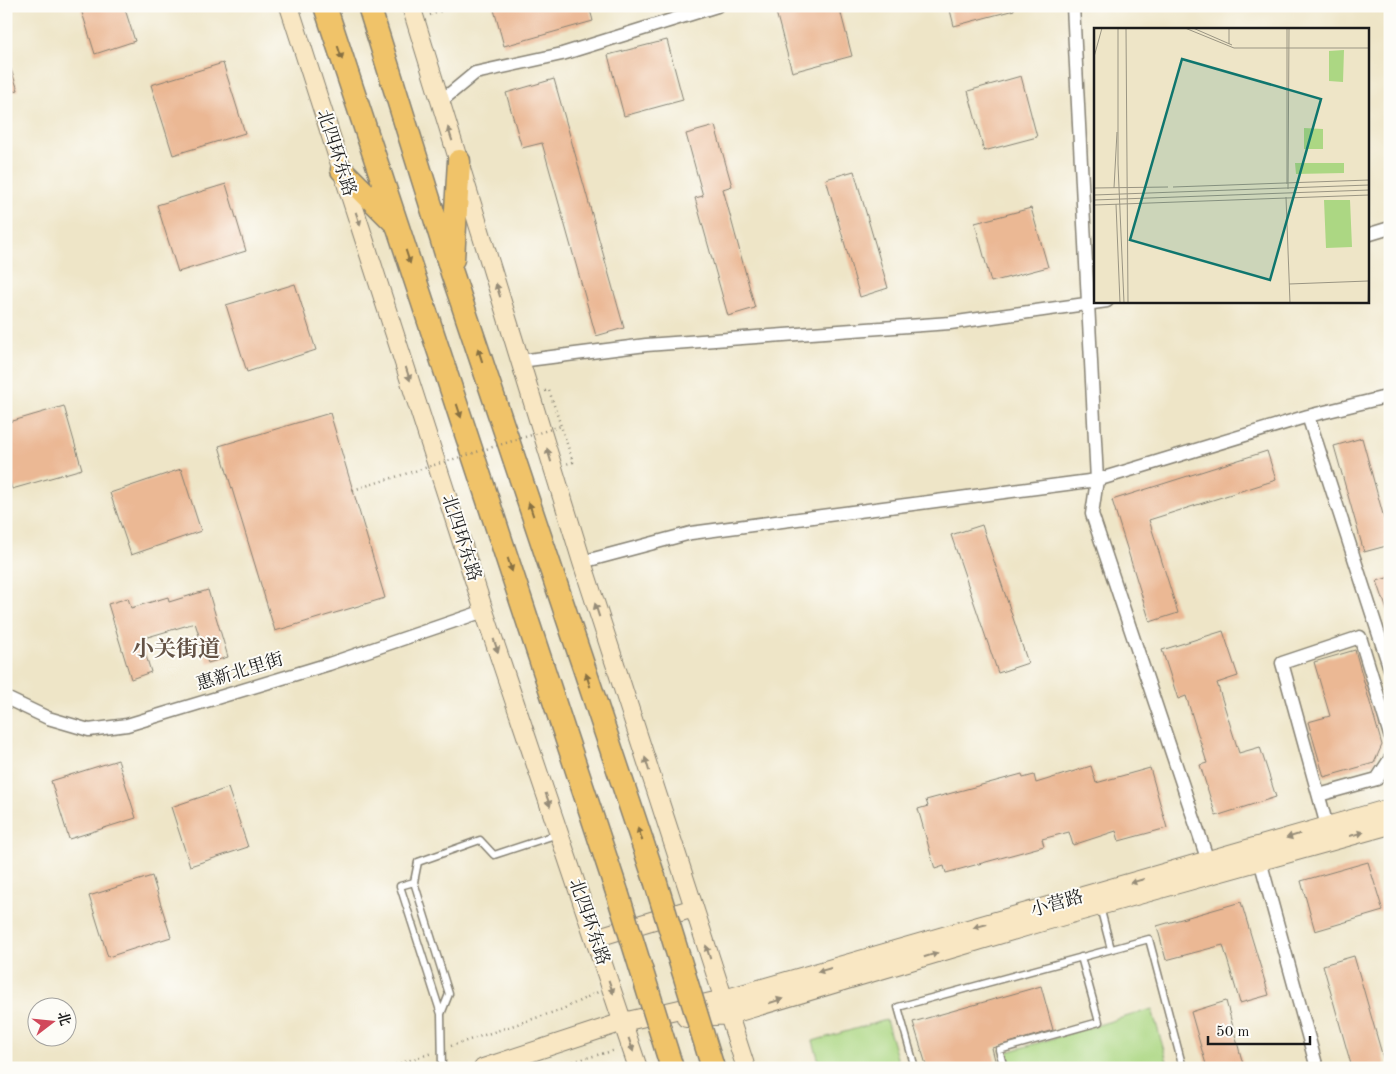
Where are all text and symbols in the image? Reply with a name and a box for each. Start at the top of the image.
inset map [1094,28,1368,302]
one-way arrow [337,45,345,60]
street label: 北四环东路 [314,107,360,199]
one-way arrow [446,127,454,142]
one-way arrow [354,212,362,227]
one-way arrow [404,249,412,264]
one-way arrow [494,282,502,297]
one-way arrow [475,347,483,362]
one-way arrow [404,366,412,381]
one-way arrow [455,404,463,419]
one-way arrow [544,447,552,462]
street label: 北四环东路 [439,492,485,584]
one-way arrow [527,501,535,516]
one-way arrow [506,558,514,573]
one-way arrow [593,602,601,617]
district label: 小关街道 [132,637,220,661]
one-way arrow [493,639,500,654]
street label: 惠新北里街 [194,648,286,694]
one-way arrow [584,672,592,687]
one-way arrow [643,757,651,772]
one-way arrow [544,793,552,808]
one-way arrow [636,826,644,841]
one-way arrow [1349,830,1365,838]
one-way arrow [1285,833,1300,841]
street label: 北四环东路 [566,876,614,967]
one-way arrow [1129,878,1144,886]
street label: 小营路 [1028,886,1085,920]
one-way arrow [973,922,988,930]
one-way arrow [704,945,712,960]
one-way arrow [924,950,939,958]
one-way arrow [816,966,831,974]
one-way arrow [608,980,615,995]
north arrow [28,996,78,1046]
one-way arrow [768,997,783,1005]
text: 北 [55,1010,73,1027]
scale bar [1208,1014,1311,1046]
text: 50 m [1216,1025,1250,1040]
one-way arrow [628,1037,635,1052]

